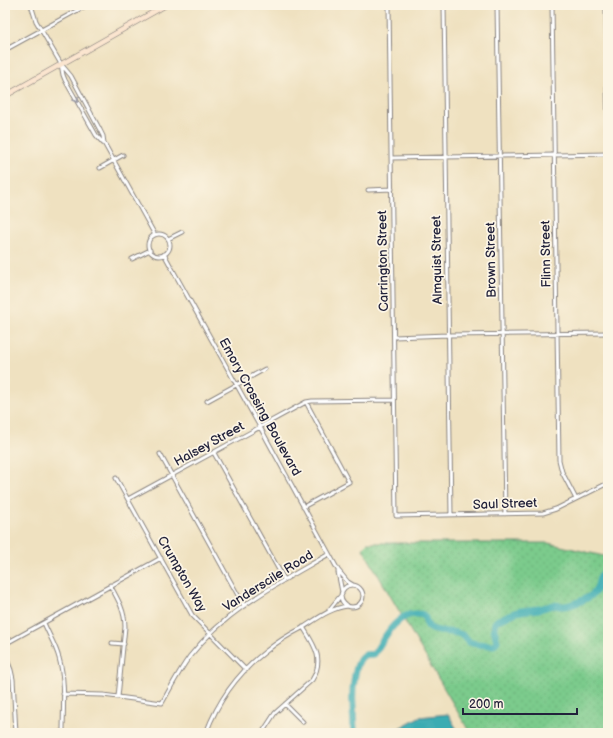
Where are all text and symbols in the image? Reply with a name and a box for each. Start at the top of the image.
one-way arrow [72,96,79,103]
street label: Carrington Street [374,210,392,312]
street label: Almquist Street [428,215,446,305]
street label: Flinn Street [537,220,555,288]
street label: Brown Street [482,222,500,298]
street label: Emory Crossing Boulevard [215,335,305,479]
street label: Halsey Street [171,418,247,470]
street label: Saul Street [473,495,537,513]
street label: Crumpton Way [154,533,210,615]
street label: Vanderscile Road [220,547,316,615]
scale bar [463,690,577,716]
text: 200 m [469,697,503,712]

